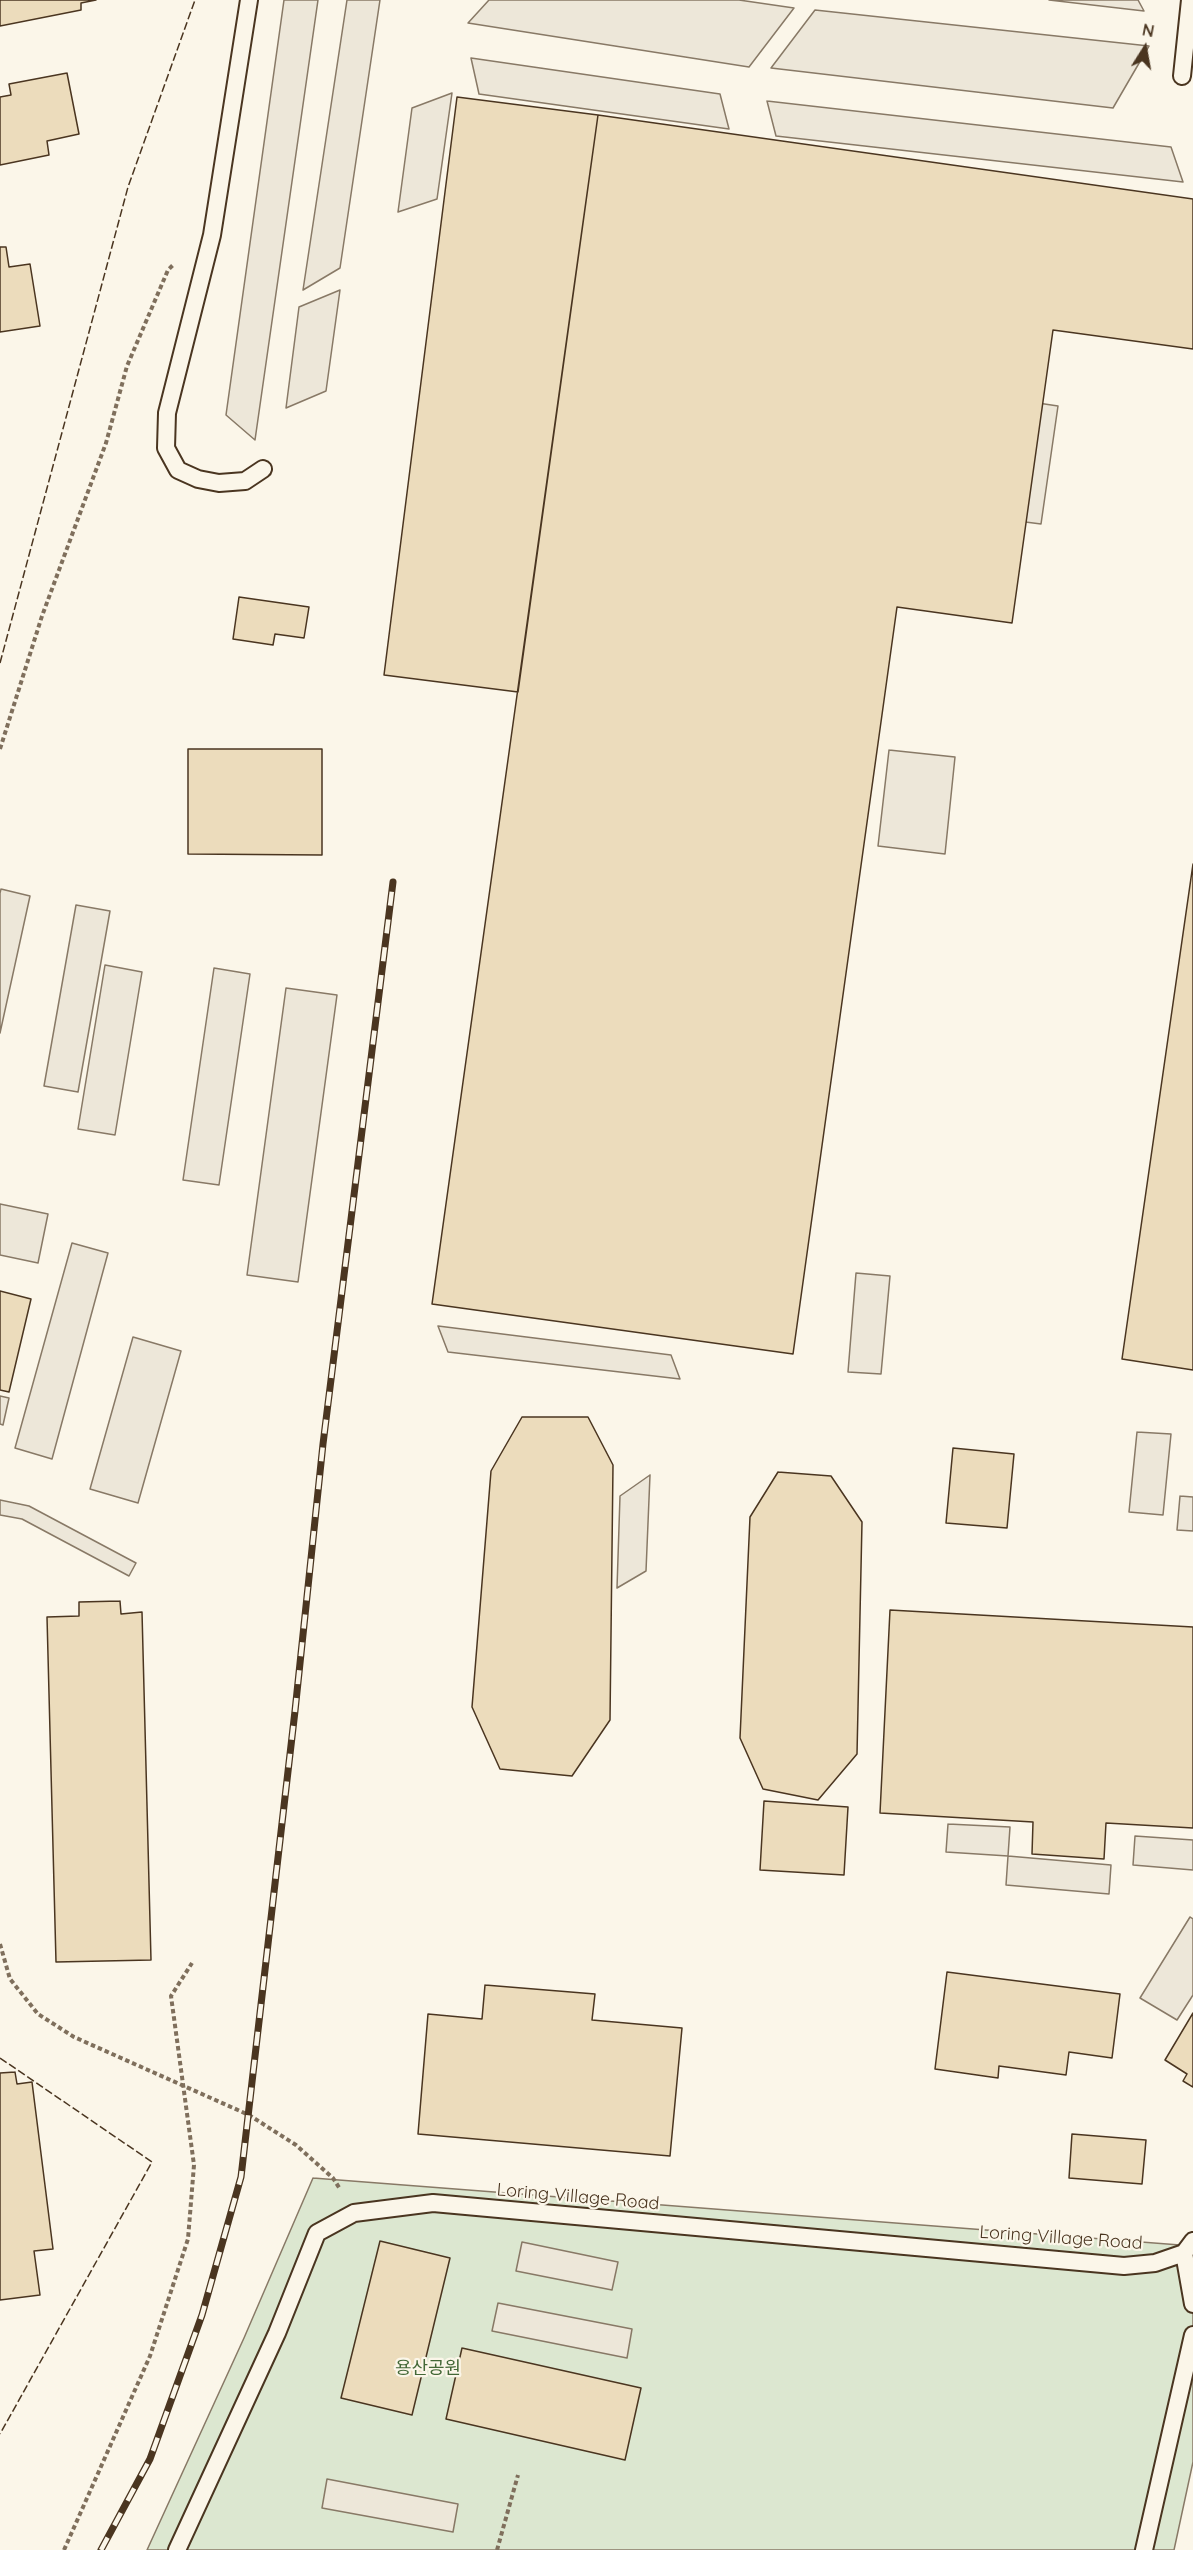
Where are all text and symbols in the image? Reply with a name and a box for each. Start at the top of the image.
north arrow [1115,18,1175,78]
text: N [1141,19,1156,41]
street label: Loring Village Road [496,2179,660,2215]
street label: Loring Village Road [979,2222,1143,2254]
park label: 용산공원 [395,2358,461,2380]

